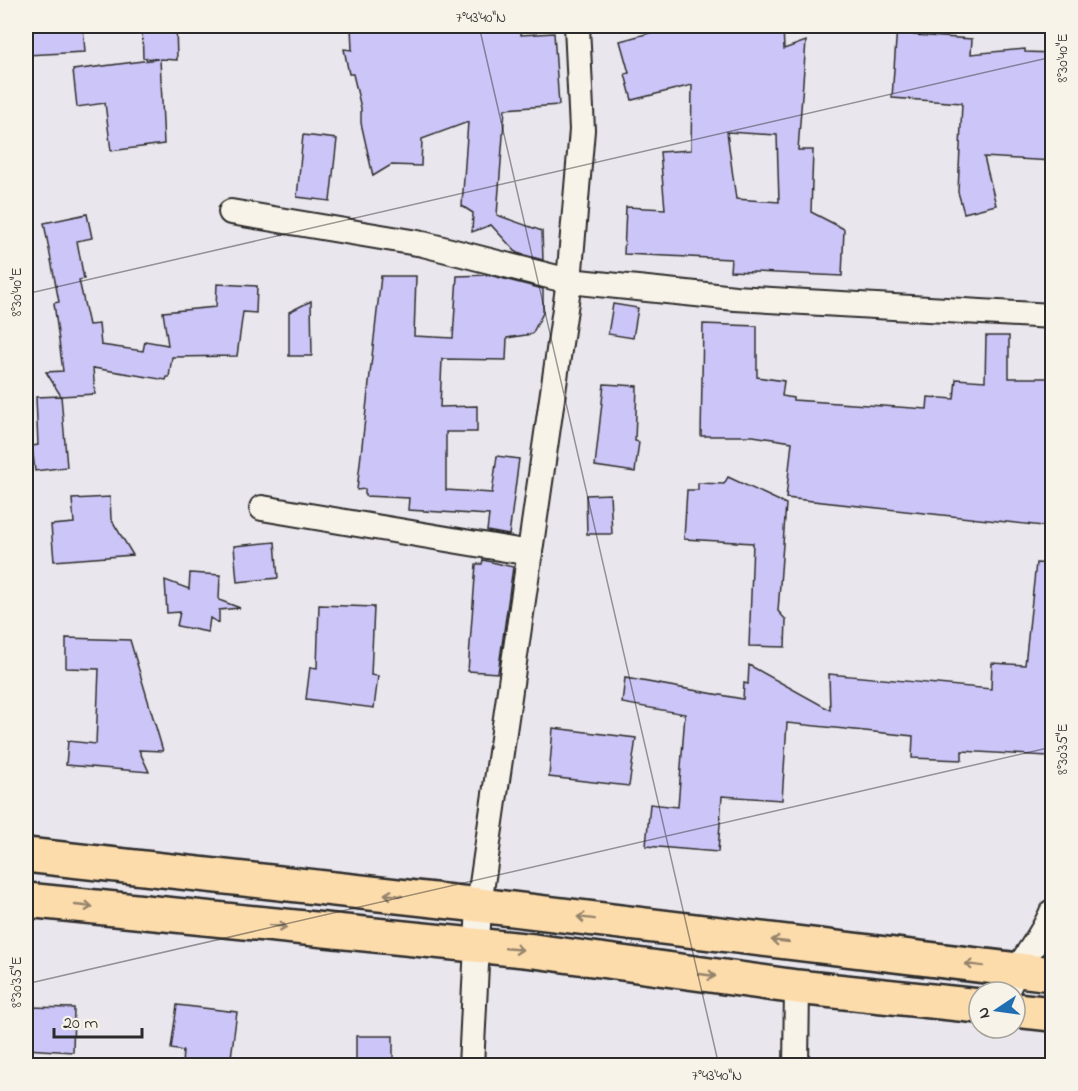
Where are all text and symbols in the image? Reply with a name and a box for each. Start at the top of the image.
text: 7°43'40"N [456,7,506,29]
text: 8°30'40"E [1052,33,1074,83]
text: 8°30'40"E [6,267,28,317]
text: 8°30'35"E [1052,723,1074,775]
one-way arrow [383,890,403,901]
one-way arrow [73,901,93,912]
one-way arrow [577,912,597,923]
one-way arrow [267,921,287,932]
one-way arrow [770,936,790,947]
one-way arrow [503,944,523,955]
text: 8°30'35"E [6,956,28,1008]
one-way arrow [964,959,984,970]
one-way arrow [696,969,716,980]
north arrow [967,980,1027,1040]
scale bar [54,1001,142,1039]
text: N [971,1005,997,1021]
text: 20 m [63,1011,98,1037]
text: 7°43'40"N [692,1065,742,1087]

